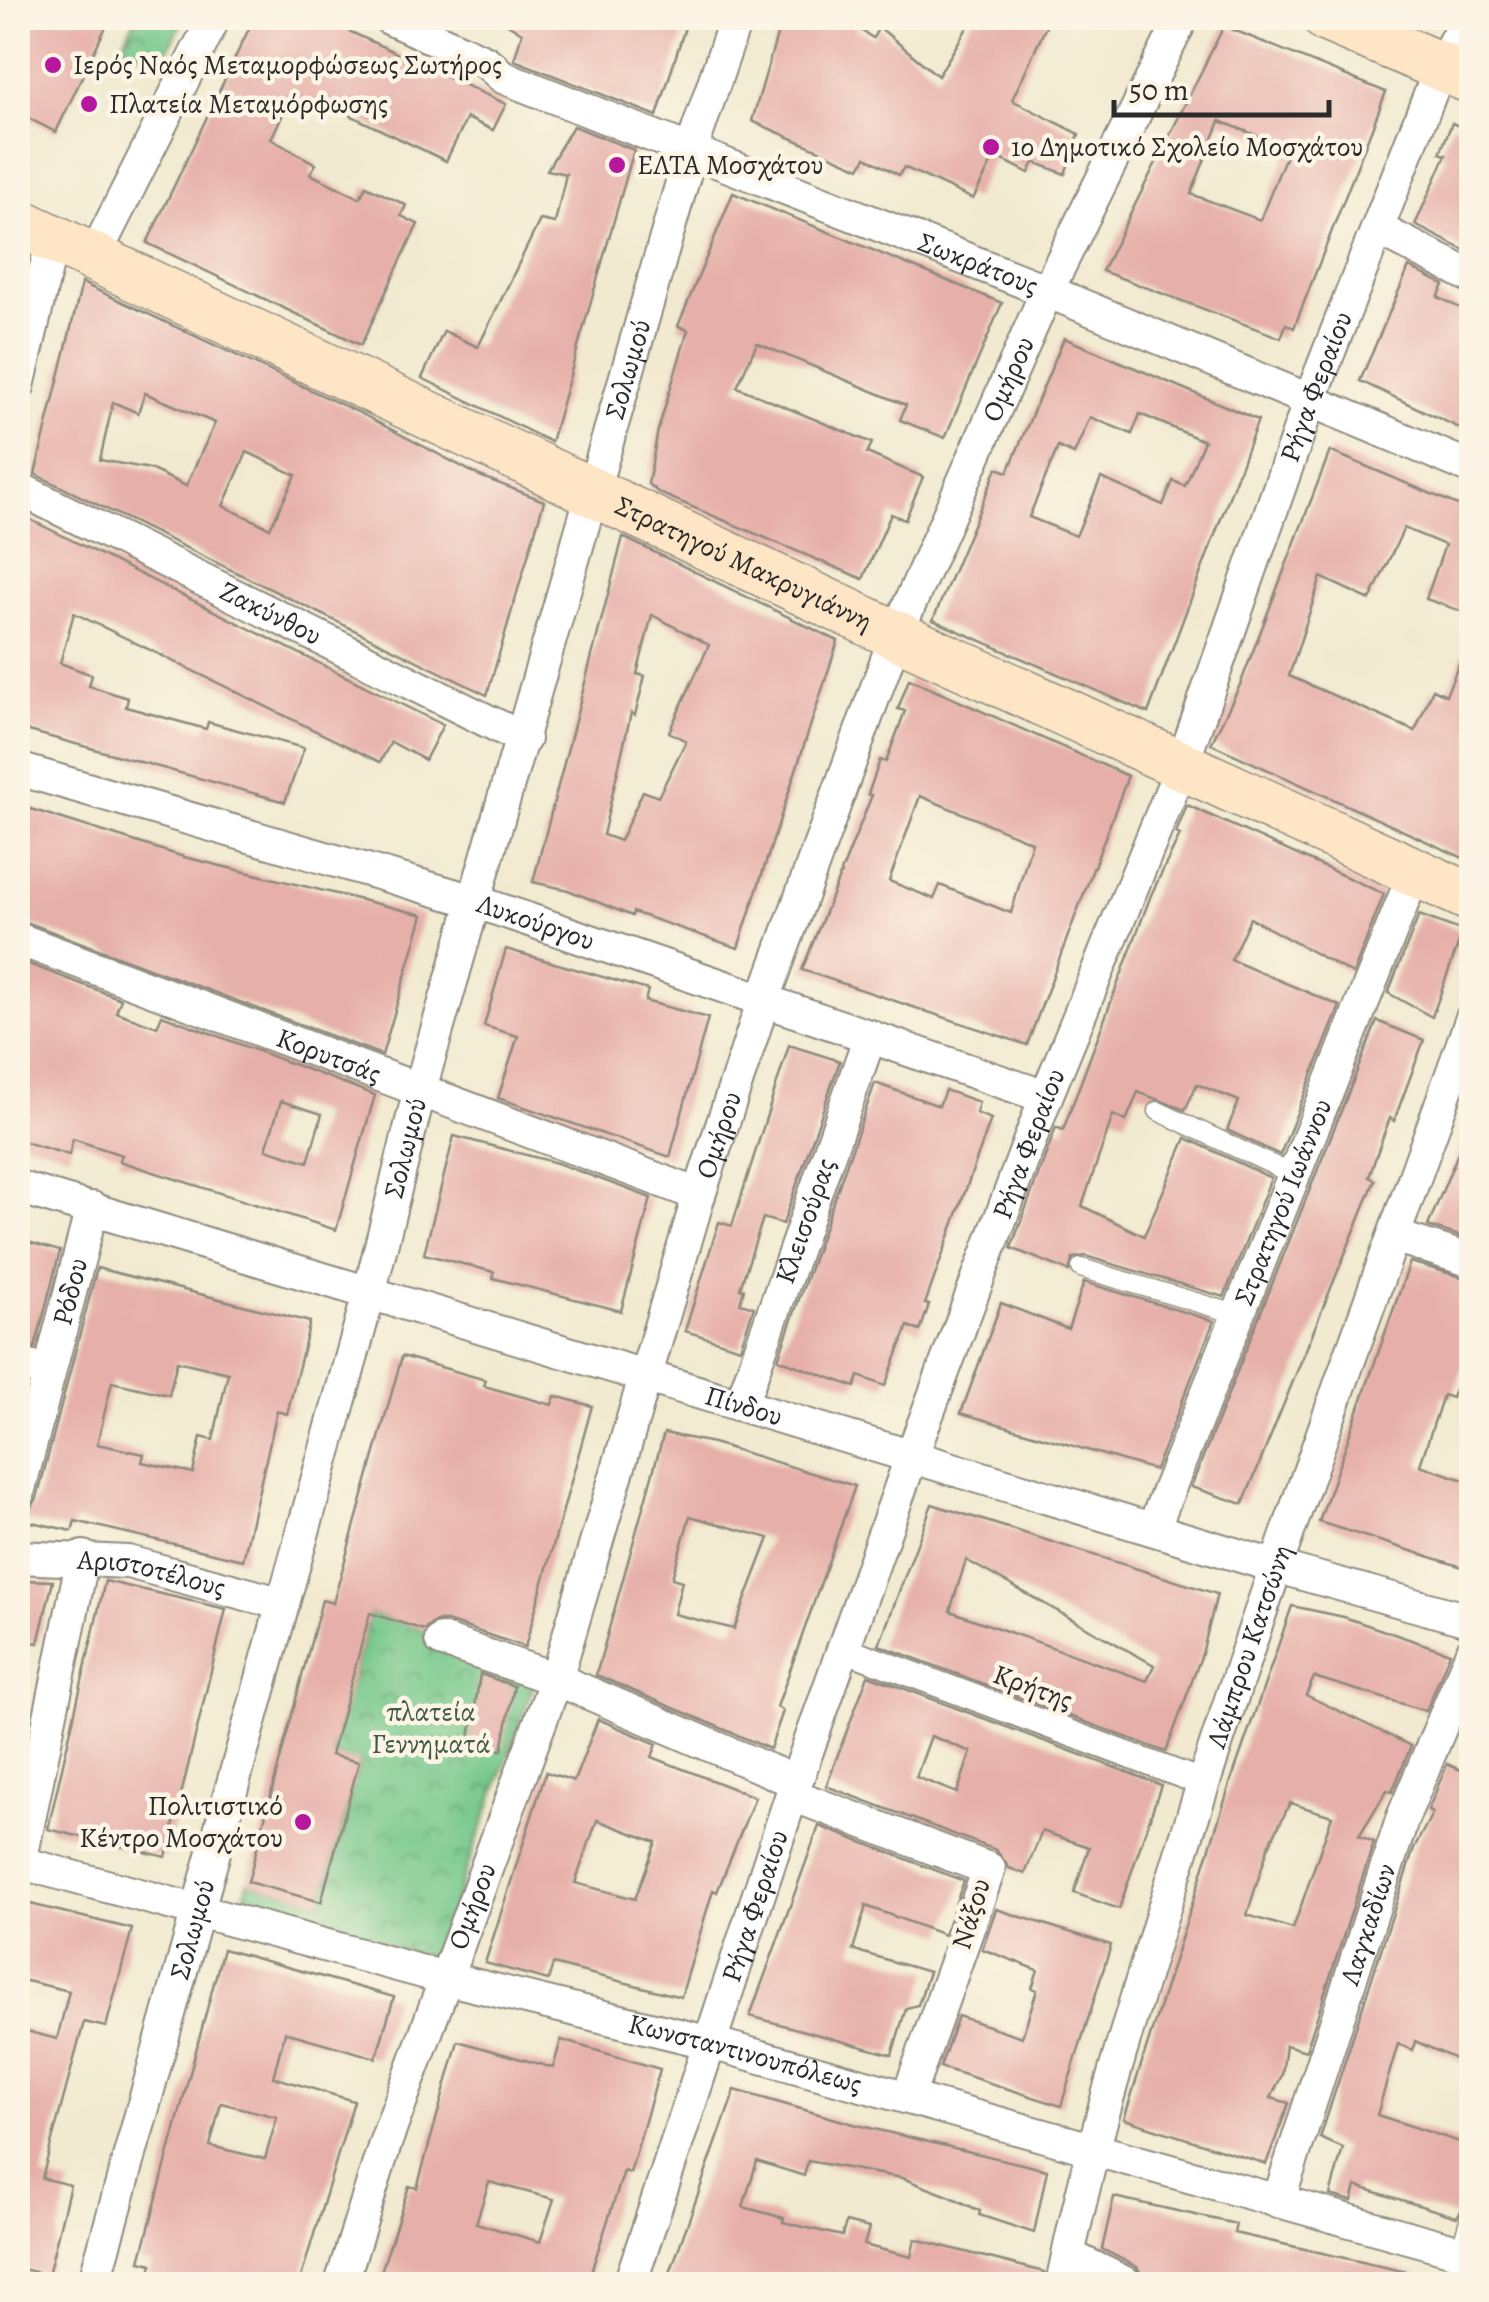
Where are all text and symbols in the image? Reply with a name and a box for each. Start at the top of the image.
place label: Ιερός Ναός Μεταμορφώσεως Σωτήρος [73,46,502,84]
marker: Ιερός Ναός Μεταμορφώσεως Σωτήρος [42,54,64,76]
scale bar [1114,55,1329,117]
text: 50 m [1129,70,1189,110]
place label: Πλατεία Μεταμόρφωσης [109,85,388,123]
marker: Πλατεία Μεταμόρφωσης [78,93,100,115]
place label: 1ο Δημοτικό Σχολείο Μοσχάτου [1011,128,1363,166]
marker: 1ο Δημοτικό Σχολείο Μοσχάτου [980,136,1002,158]
place label: ΕΛΤΑ Μοσχάτου [637,146,824,184]
marker: ΕΛΤΑ Μοσχάτου [606,154,628,176]
street label: Σωκράτους [913,223,1044,305]
street label: Ρήγα Φεραίου [1271,306,1362,467]
street label: Σολωμού [596,315,660,423]
street label: Ομήρου [973,330,1044,428]
street label: Στρατηγού Μακρυγιάννη [609,487,878,640]
street label: Ζακύνθου [213,572,328,655]
street label: Λυκούργου [471,884,600,960]
street label: Κορυτσάς [271,1019,387,1093]
street label: Ρήγα Φεραίου [983,1063,1075,1225]
street label: Ομήρου [687,1087,751,1184]
street label: Στρατηγού Ιωάννου [1225,1093,1341,1311]
street label: Σολωμού [375,1094,436,1202]
street label: Κλεισούρας [766,1153,845,1289]
street label: Ρόδου [43,1254,97,1330]
street label: Πίνδου [700,1376,787,1436]
street label: Λάμπρου Κατσώνη [1197,1539,1301,1754]
street label: Αριστοτέλους [76,1541,230,1607]
street label: Κρήτης [988,1655,1078,1719]
park label: πλατεία Γεννηματά [371,1693,491,1763]
place label: Πολιτιστικό Κέντρο Μοσχάτου [79,1787,283,1857]
marker: Πολιτιστικό Κέντρο Μοσχάτου [292,1811,314,1833]
street label: Ρήγα Φεραίου [712,1825,798,1987]
street label: Ομήρου [439,1858,506,1955]
street label: Λαγκαδίων [1330,1859,1406,1991]
street label: Νάξου [942,1874,1000,1954]
street label: Σολωμού [161,1875,224,1984]
street label: Κωνσταντινουπόλεως [624,2004,866,2103]

